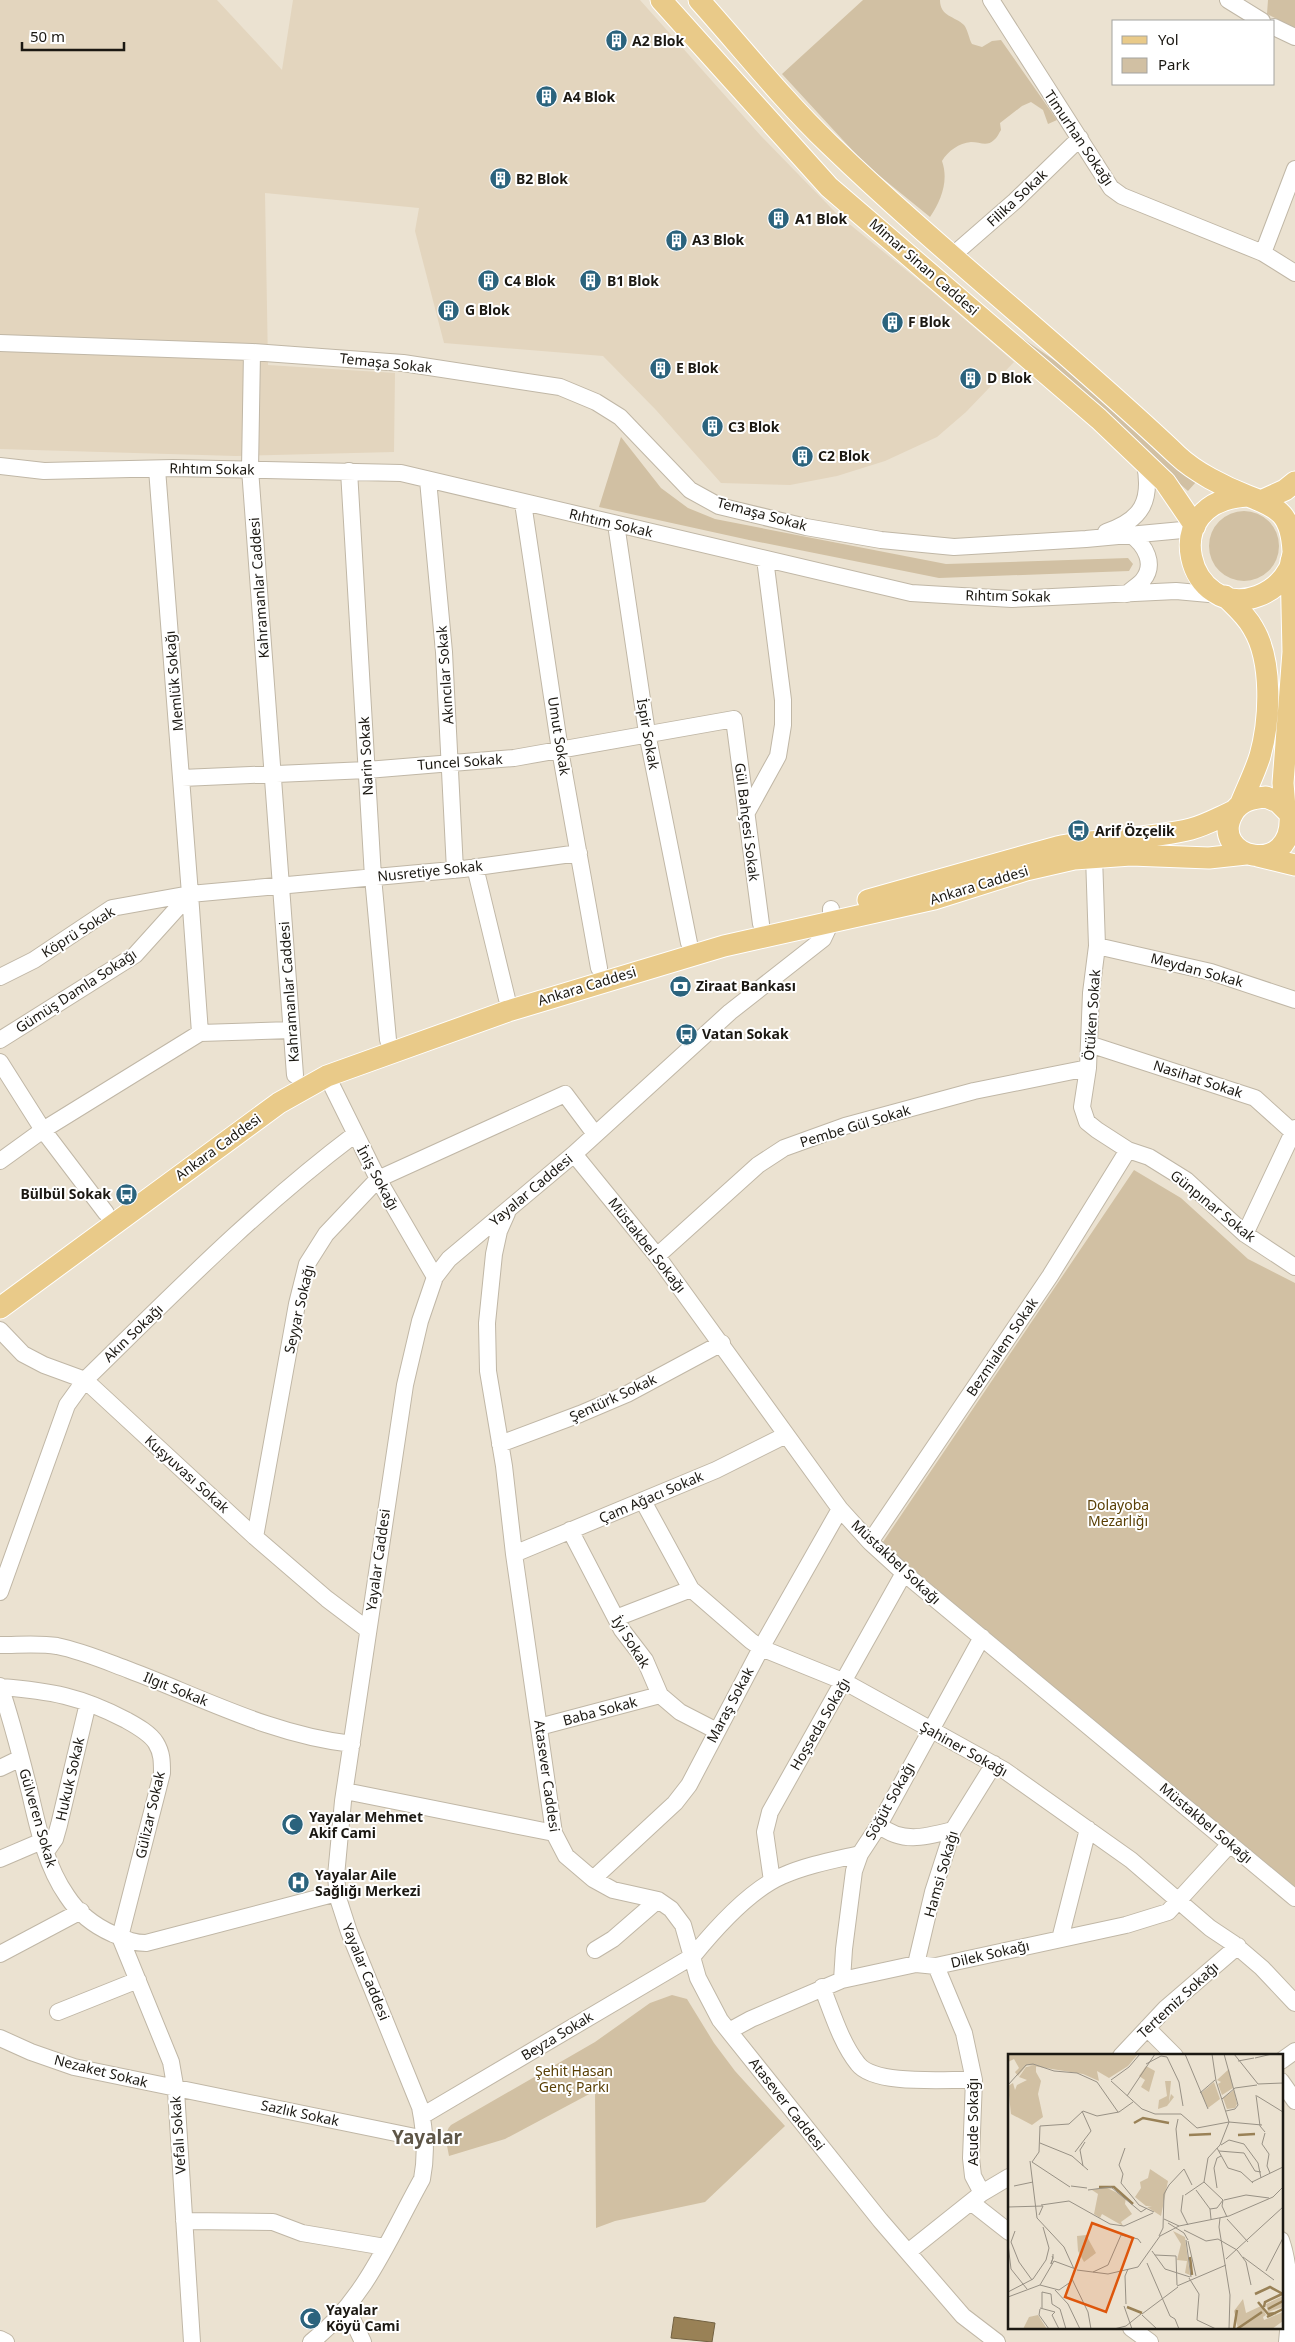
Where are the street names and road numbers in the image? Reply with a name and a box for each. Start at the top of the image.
street label: Timurhan Sokağı [1040,86,1118,189]
street label: Filika Sokak [982,164,1051,231]
street label: Mimar Sinan Caddesi [866,214,983,319]
street label: Temaşa Sokak [339,348,434,377]
street label: Rıhtım Sokak [169,458,255,479]
street label: Temaşa Sokak [715,492,810,535]
street label: Rıhtım Sokak [567,504,655,541]
street label: Kahramanlar Caddesi [244,517,273,659]
street label: Rıhtım Sokak [965,585,1051,606]
street label: Akıncılar Sokak [432,625,457,725]
street label: Memlük Sokağı [160,630,187,732]
street label: Umut Sokak [544,695,575,777]
street label: İspir Sokak [633,697,664,772]
street label: Narin Sokak [354,715,377,796]
street label: Tuncel Sokak [417,749,504,774]
street label: Gül Bahçesi Sokak [731,762,764,883]
street label: Nusretiye Sokak [376,855,484,885]
street label: Ankara Caddesi [927,861,1030,909]
street label: Köprü Sokak [38,901,118,962]
street label: Kahramanlar Caddesi [274,921,303,1063]
street label: Gümüş Damla Sokağı [11,944,140,1037]
street label: Meydan Sokak [1149,948,1246,991]
street label: Ankara Caddesi [535,962,638,1010]
street label: Ötüken Sokak [1079,968,1104,1061]
street label: Nasihat Sokak [1151,1055,1246,1102]
street label: Pembe Gül Sokak [797,1100,913,1151]
street label: Ankara Caddesi [171,1109,265,1184]
street label: İniş Sokağı [353,1142,404,1213]
street label: Yayalar Caddesi [485,1149,576,1230]
street label: Günpınar Sokak [1167,1165,1260,1246]
street label: Müstakbel Sokağı [604,1193,691,1296]
street label: Seyyar Sokağı [279,1263,318,1355]
street label: Bezmialem Sokak [961,1293,1042,1400]
street label: Akın Sokağı [99,1299,167,1366]
street label: Şentürk Sokak [566,1369,660,1426]
street label: Kuşyuvası Sokak [141,1431,234,1517]
street label: Çam Ağacı Sokak [596,1466,706,1527]
street label: Yayalar Caddesi [361,1508,394,1612]
street label: Müstakbel Sokağı [847,1515,945,1608]
street label: İyi Sokak [608,1612,655,1672]
street label: Maraş Sokak [702,1663,758,1746]
street label: Ilgıt Sokak [141,1667,212,1710]
street label: Hoşseda Sokağı [785,1674,854,1774]
street label: Baba Sokak [561,1691,640,1730]
street label: Şahiner Sokağı [917,1717,1011,1781]
street label: Atasever Caddesi [530,1719,565,1833]
street label: Hukuk Sokak [51,1735,88,1823]
street label: Söğüt Sokağı [860,1759,919,1843]
street label: Gülveren Sokak [15,1766,62,1870]
street label: Gülizar Sokak [130,1769,169,1860]
street label: Müstakbel Sokağı [1156,1778,1257,1867]
street label: Hamsi Sokağı [919,1828,962,1919]
street label: Yayalar Caddesi [338,1920,395,2023]
street label: Dilek Sokağı [949,1935,1031,1972]
street label: Tertemiz Sokağı [1133,1957,1222,2042]
street label: Beyza Sokak [517,2006,597,2065]
street label: Nezaket Sokak [52,2050,150,2091]
street label: Atasever Caddesi [745,2053,830,2154]
street label: Asude Sokağı [963,2078,982,2166]
street label: Vefalı Sokak [165,2095,190,2175]
street label: Sazlık Sokak [259,2095,341,2130]

